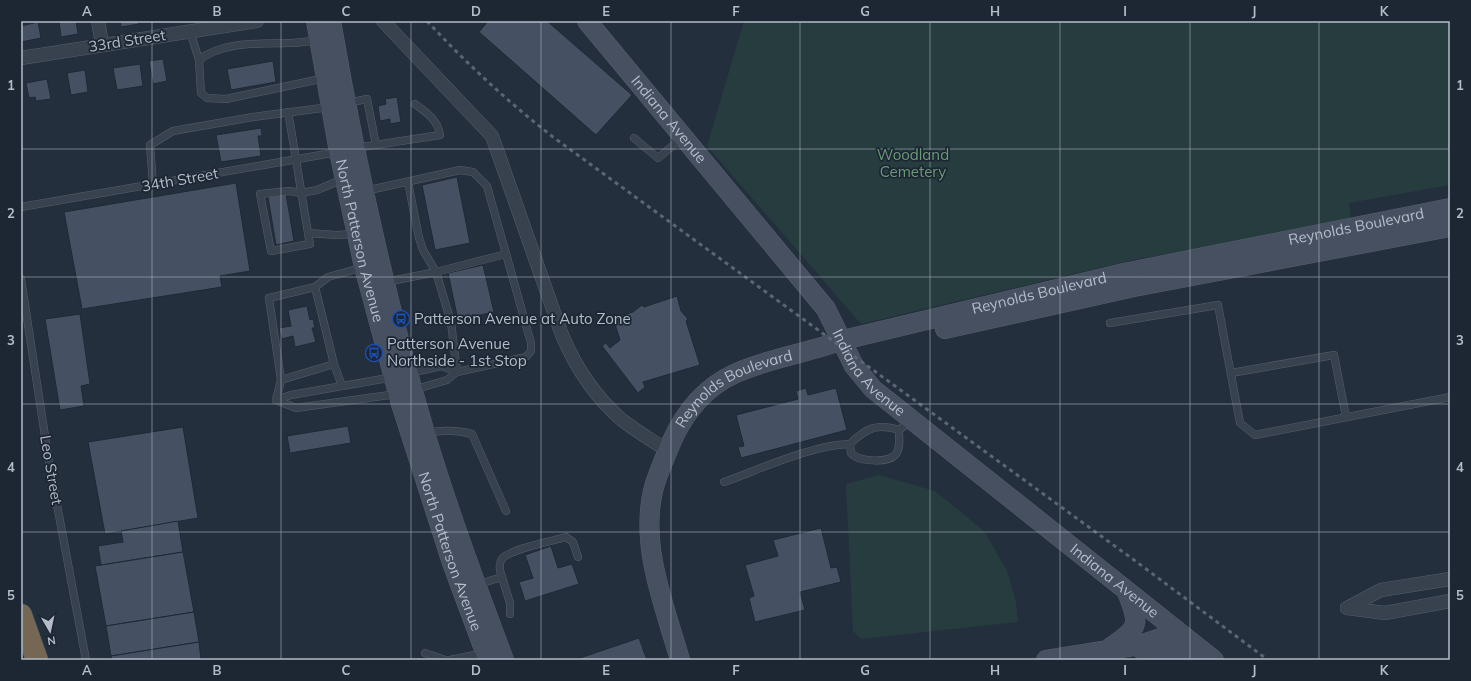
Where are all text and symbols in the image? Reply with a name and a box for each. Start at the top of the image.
text: A [82,3,92,19]
text: B [213,3,222,19]
text: C [342,3,351,19]
text: D [471,3,481,19]
text: E [602,3,610,19]
text: F [732,3,740,19]
text: G [860,3,870,19]
text: H [990,3,1000,19]
text: I [1123,3,1127,19]
text: J [1252,3,1256,19]
text: K [1380,3,1390,19]
street label: 33rd Street [87,25,167,56]
street label: Indiana Avenue [627,71,711,167]
text: 1 [7,77,15,93]
text: 1 [1456,77,1464,93]
park label: Woodland Cemetery [877,145,949,181]
street label: North Patterson Avenue [332,157,388,324]
street label: 34th Street [140,163,220,196]
street label: Reynolds Boulevard [1287,203,1426,249]
text: 2 [7,205,15,221]
text: 2 [1456,205,1464,221]
street label: Reynolds Boulevard [970,267,1108,318]
bus stop icon: Patterson Avenue at Auto Zone [391,309,411,329]
place label: Patterson Avenue at Auto Zone [414,309,631,328]
street label: Indiana Avenue [828,326,909,420]
text: 3 [7,332,15,348]
text: 3 [1456,332,1464,348]
place label: Patterson Avenue Northside - 1st Stop [387,334,527,370]
bus stop icon: Patterson Avenue Northside - 1st Stop [364,343,384,363]
street label: Reynolds Boulevard [671,345,794,431]
street label: Leo Street [36,434,67,506]
text: 4 [7,459,15,475]
text: 4 [1456,459,1464,475]
street label: North Patterson Avenue [414,469,486,634]
street label: Indiana Avenue [1066,539,1163,622]
text: 5 [7,587,15,603]
text: 5 [1456,587,1464,603]
north arrow [30,611,70,651]
text: N [46,633,57,648]
text: A [82,662,92,678]
text: B [213,662,222,678]
text: C [342,662,351,678]
text: D [471,662,481,678]
text: E [602,662,610,678]
text: F [732,662,740,678]
text: G [860,662,870,678]
text: H [990,662,1000,678]
text: I [1123,662,1127,678]
text: J [1252,662,1256,678]
text: K [1380,662,1390,678]

